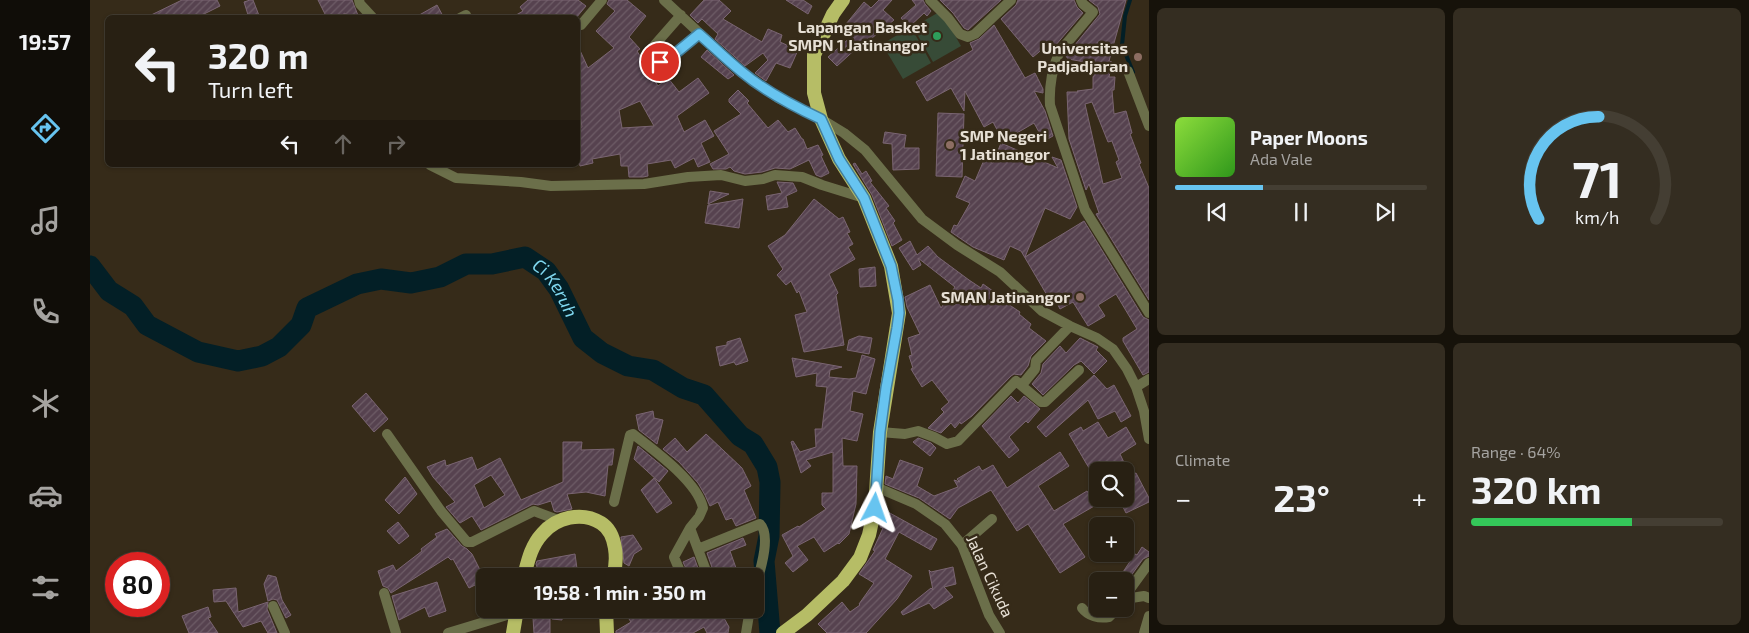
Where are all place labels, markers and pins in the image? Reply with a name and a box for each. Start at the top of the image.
place label: Lapangan Basket SMPN 1 Jatinangor [788,17,927,54]
marker: Lapangan Basket SMPN 1 Jatinangor [931,30,943,42]
place label: Universitas Padjadjaran [1037,38,1128,75]
pin [639,41,681,83]
marker: Universitas Padjadjaran [1132,51,1144,63]
place label: SMP Negeri 1 Jatinangor [960,126,1050,163]
marker: SMP Negeri 1 Jatinangor [944,139,956,151]
place label: SMAN Jatinangor [941,287,1070,306]
marker: SMAN Jatinangor [1074,291,1086,303]

